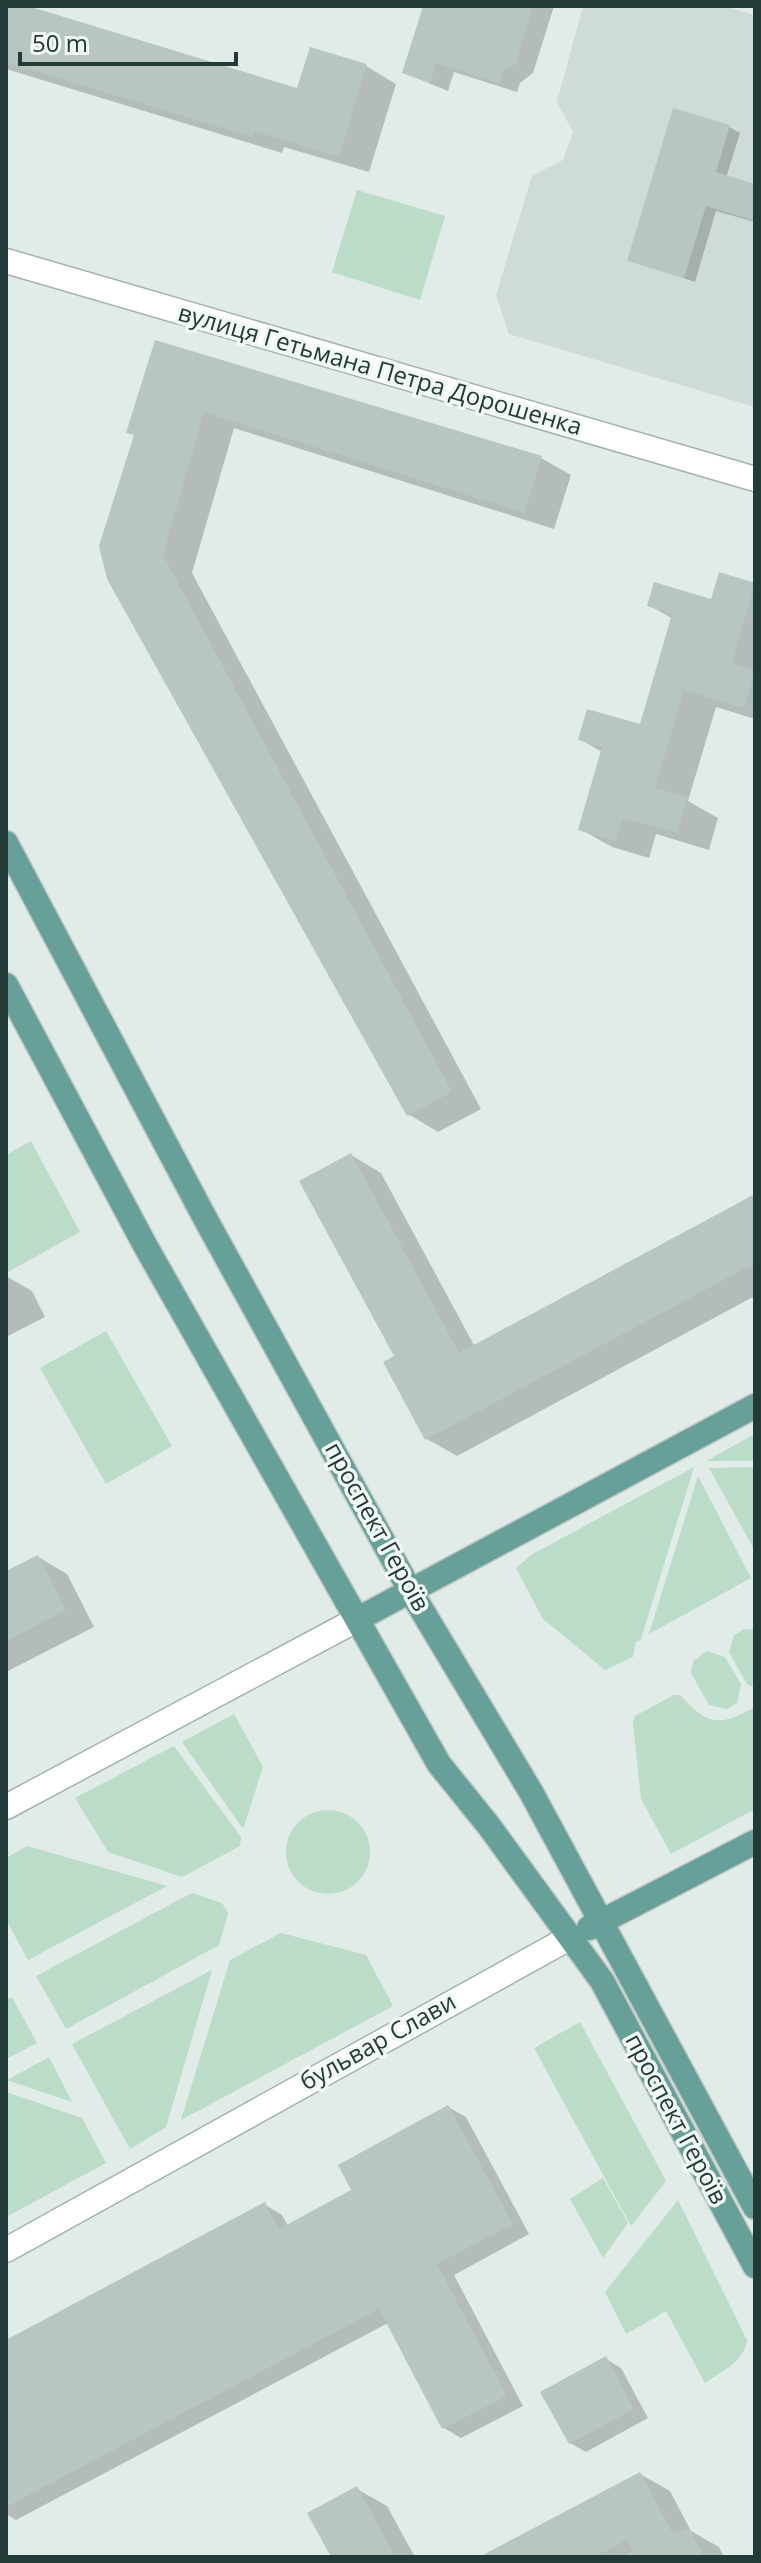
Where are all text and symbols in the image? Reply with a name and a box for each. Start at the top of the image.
scale bar [20,16,236,66]
text: 50 m [32,26,88,59]
street label: вулиця Гетьмана Петра Дорошенка [175,295,586,442]
street label: проспект Героїв [318,1436,438,1617]
street label: бульвар Слави [293,1984,461,2097]
street label: проспект Героїв [618,2027,736,2209]

